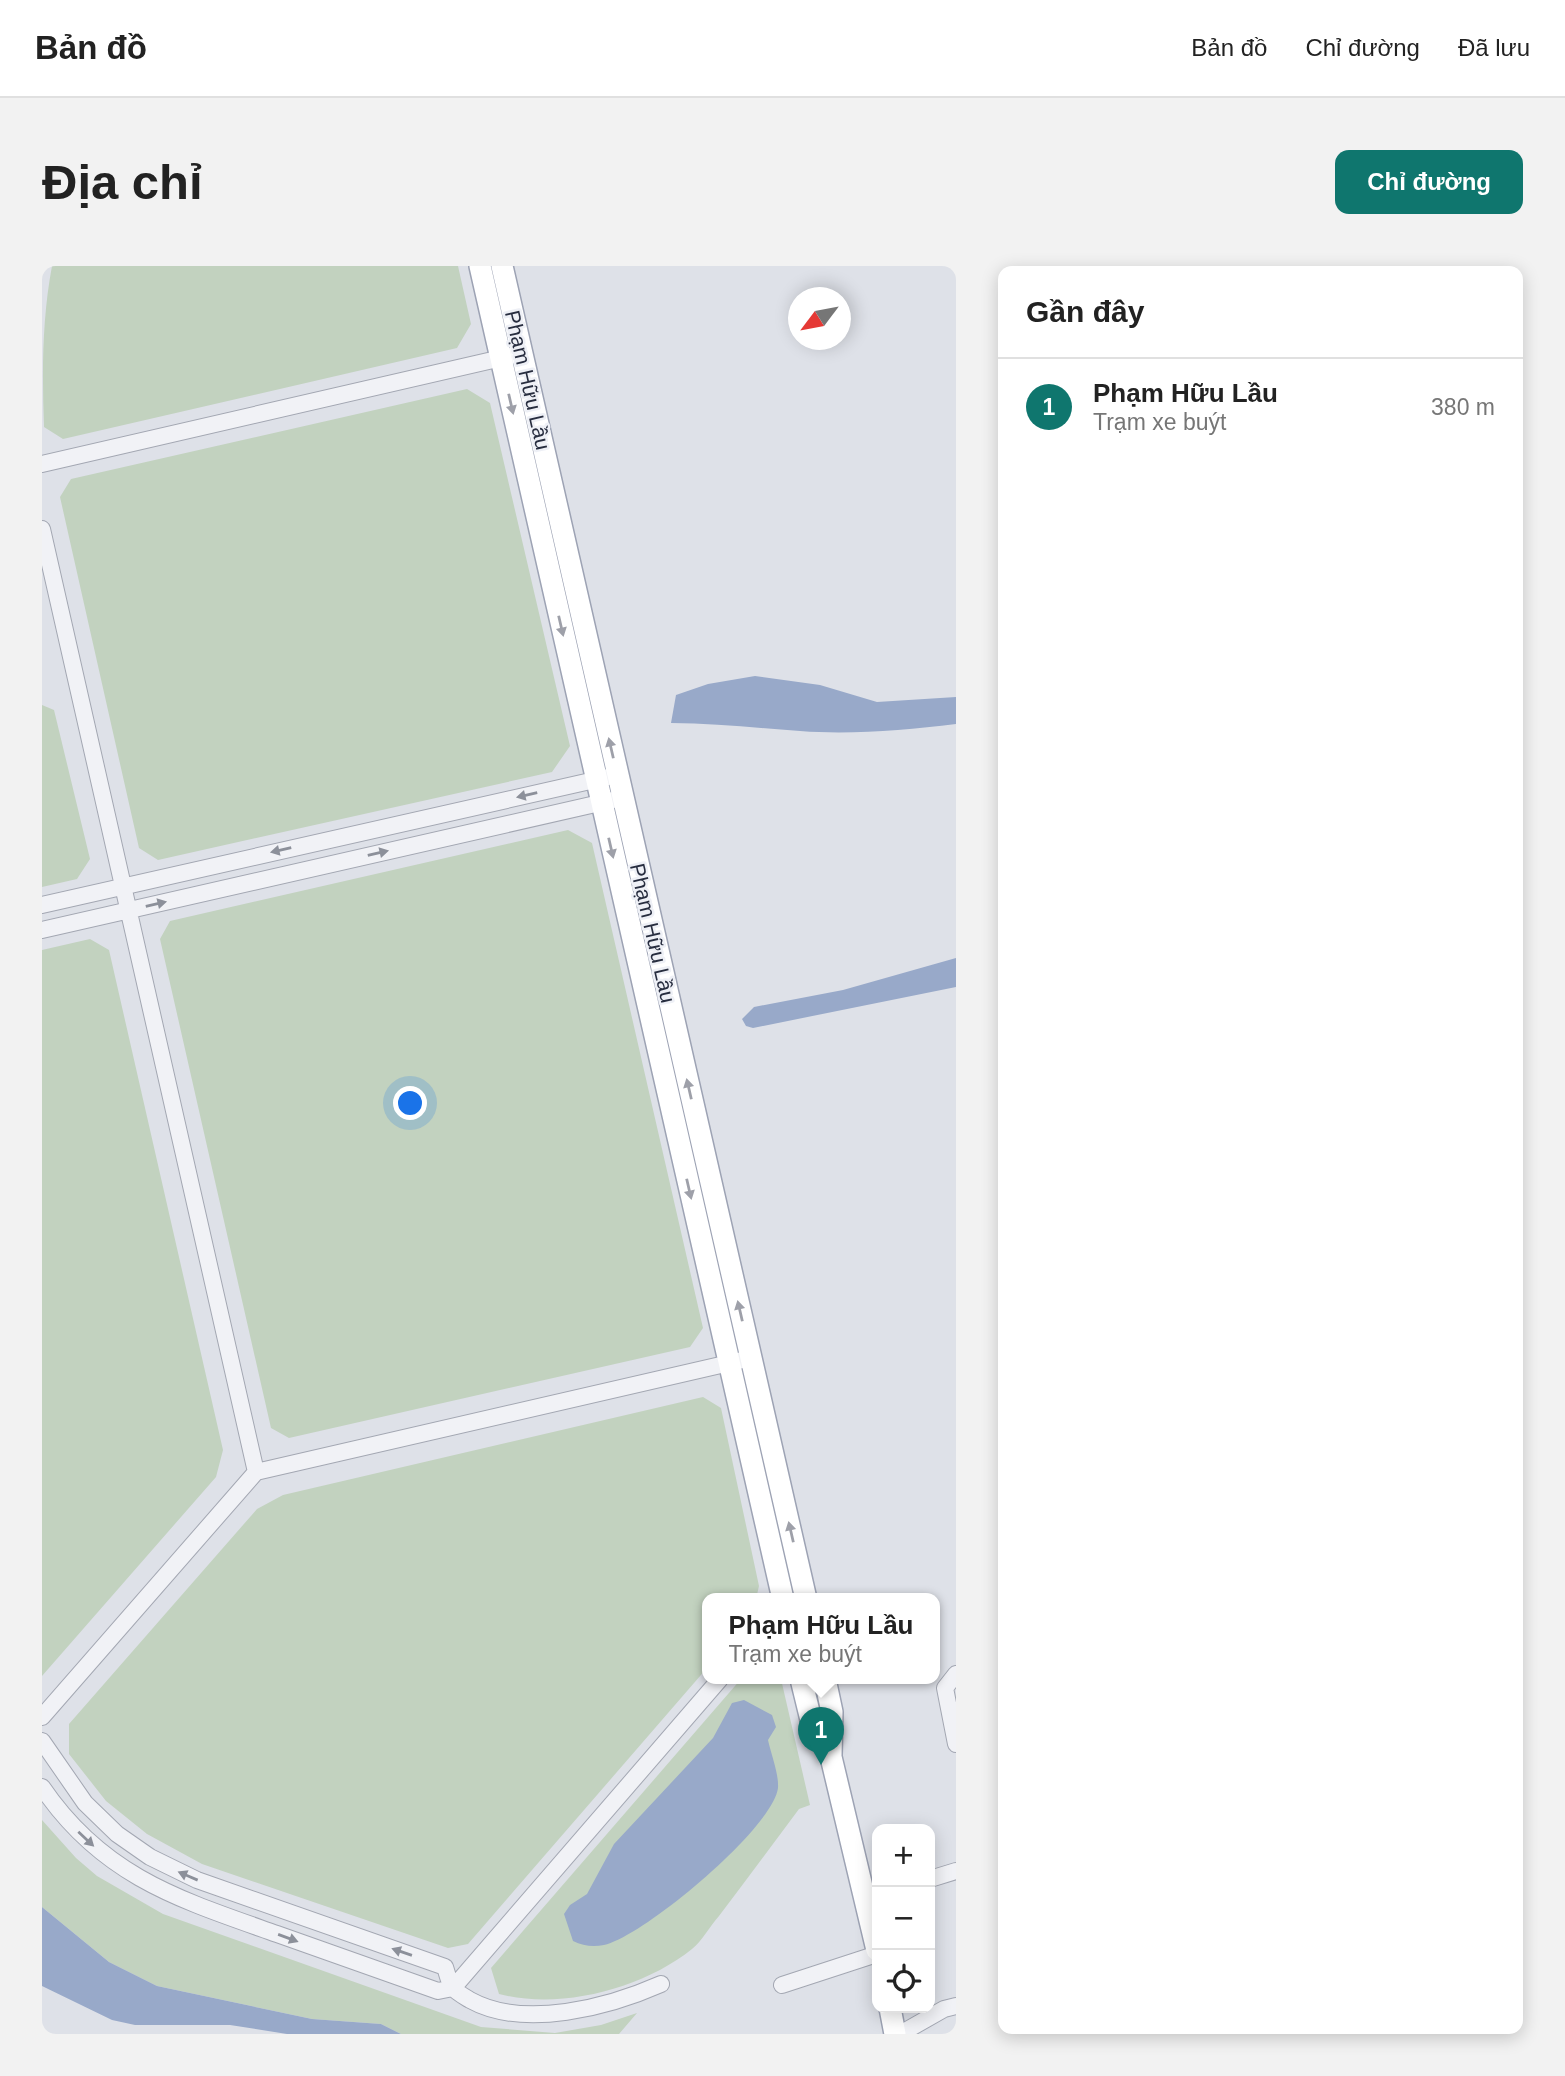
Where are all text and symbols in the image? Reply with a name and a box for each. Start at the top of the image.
text: Bản đồ [35,29,147,66]
text: Bản đồ [1191,34,1267,61]
text: Chỉ đường [1305,34,1420,61]
text: Đã lưu [1458,34,1530,61]
button: Chỉ đường [1335,150,1523,214]
text: Địa chỉ [42,155,203,209]
north arrow [788,287,851,350]
text: Gần đây [1026,295,1144,328]
street label: Phạm Hữu Lầu [501,308,555,452]
text: Phạm Hữu Lầu [1093,378,1278,408]
one-way arrow [506,393,517,415]
text: 1 [1043,394,1055,420]
text: 380 m [1431,394,1495,420]
text: Trạm xe buýt [1093,409,1226,435]
one-way arrow [556,615,567,637]
one-way arrow [606,736,617,758]
one-way arrow [516,790,538,801]
one-way arrow [606,837,617,859]
one-way arrow [270,845,292,856]
one-way arrow [367,847,389,858]
street label: Phạm Hữu Lầu [626,861,680,1005]
one-way arrow [145,898,167,909]
one-way arrow [683,1078,694,1100]
your location [393,1086,427,1120]
one-way arrow [684,1178,695,1200]
one-way arrow [734,1299,745,1321]
one-way arrow [785,1521,796,1543]
popup [702,1593,940,1684]
text: Phạm Hữu Lầu [729,1610,913,1640]
text: Trạm xe buýt [729,1641,862,1667]
pin: 1 [798,1707,844,1765]
map controls [872,1824,935,2013]
button: + [872,1824,935,1887]
one-way arrow [77,1830,94,1846]
one-way arrow [178,1870,198,1882]
button: − [872,1887,935,1950]
one-way arrow [278,1933,299,1944]
one-way arrow [392,1946,413,1957]
button: locate [872,1950,935,2013]

